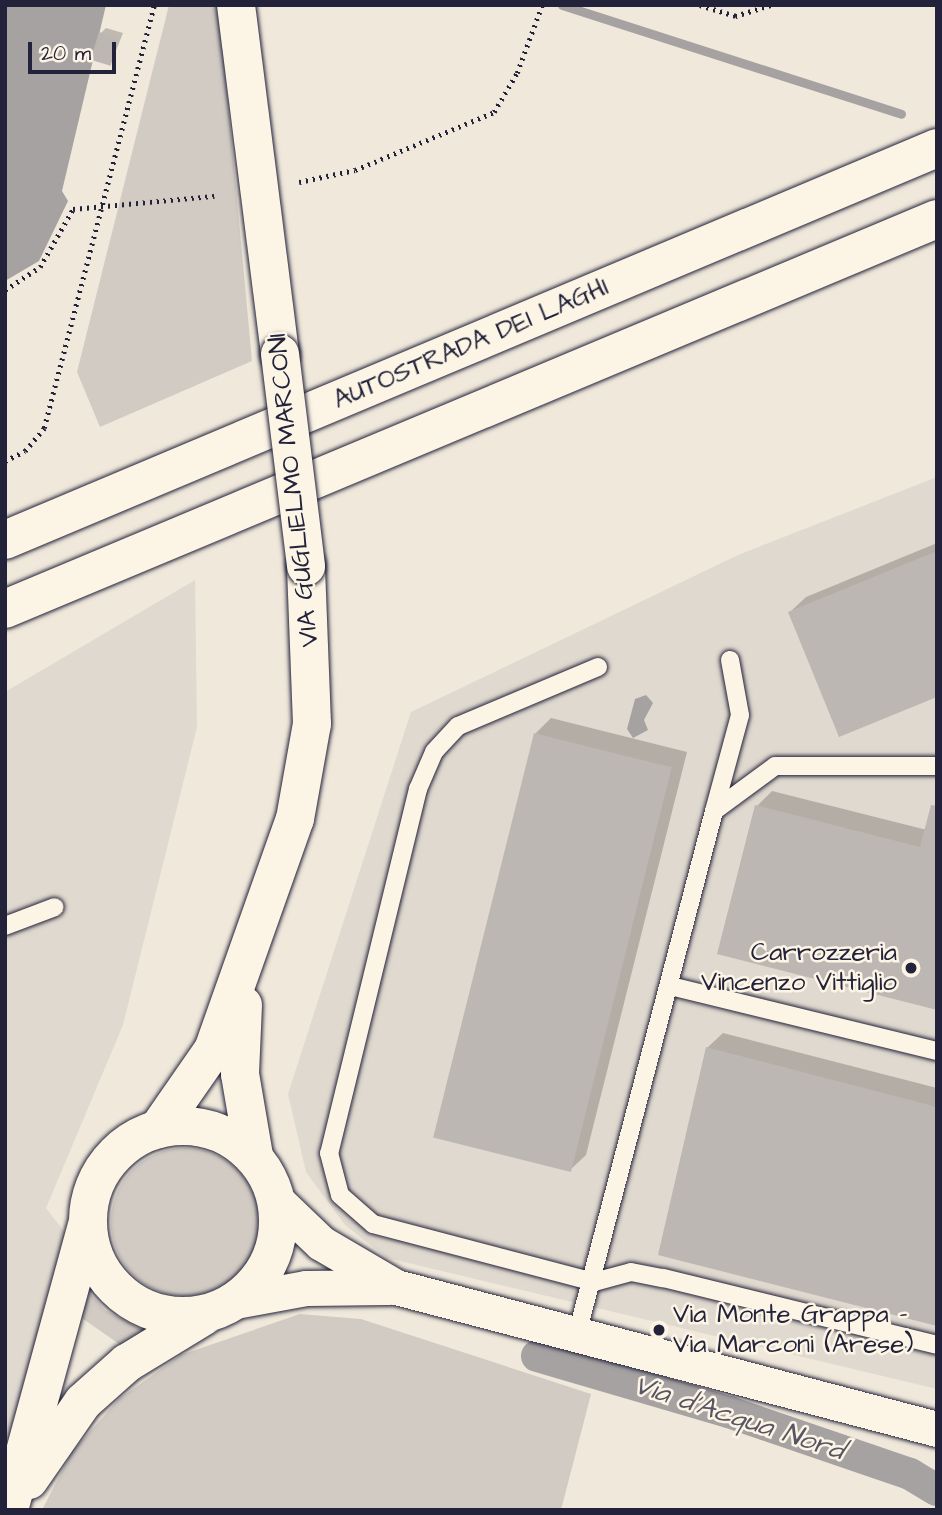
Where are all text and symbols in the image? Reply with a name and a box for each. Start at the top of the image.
scale bar [32,28,119,72]
text: 20 m [41,39,91,68]
street label: AUTOSTRADA DEI LAGHI [329,272,613,416]
street label: VIA GUGLIELMO MARCONI [262,332,326,648]
place label: Carrozzeria Vincenzo Vittiglio [701,937,897,998]
marker: Carrozzeria Vincenzo Vittiglio [903,960,919,976]
place label: Via Monte Grappa - Via Marconi (Arese) [673,1299,913,1360]
marker: Via Monte Grappa - Via Marconi (Arese) [651,1322,667,1338]
water label: Via d'Acqua Nord [630,1368,848,1468]

